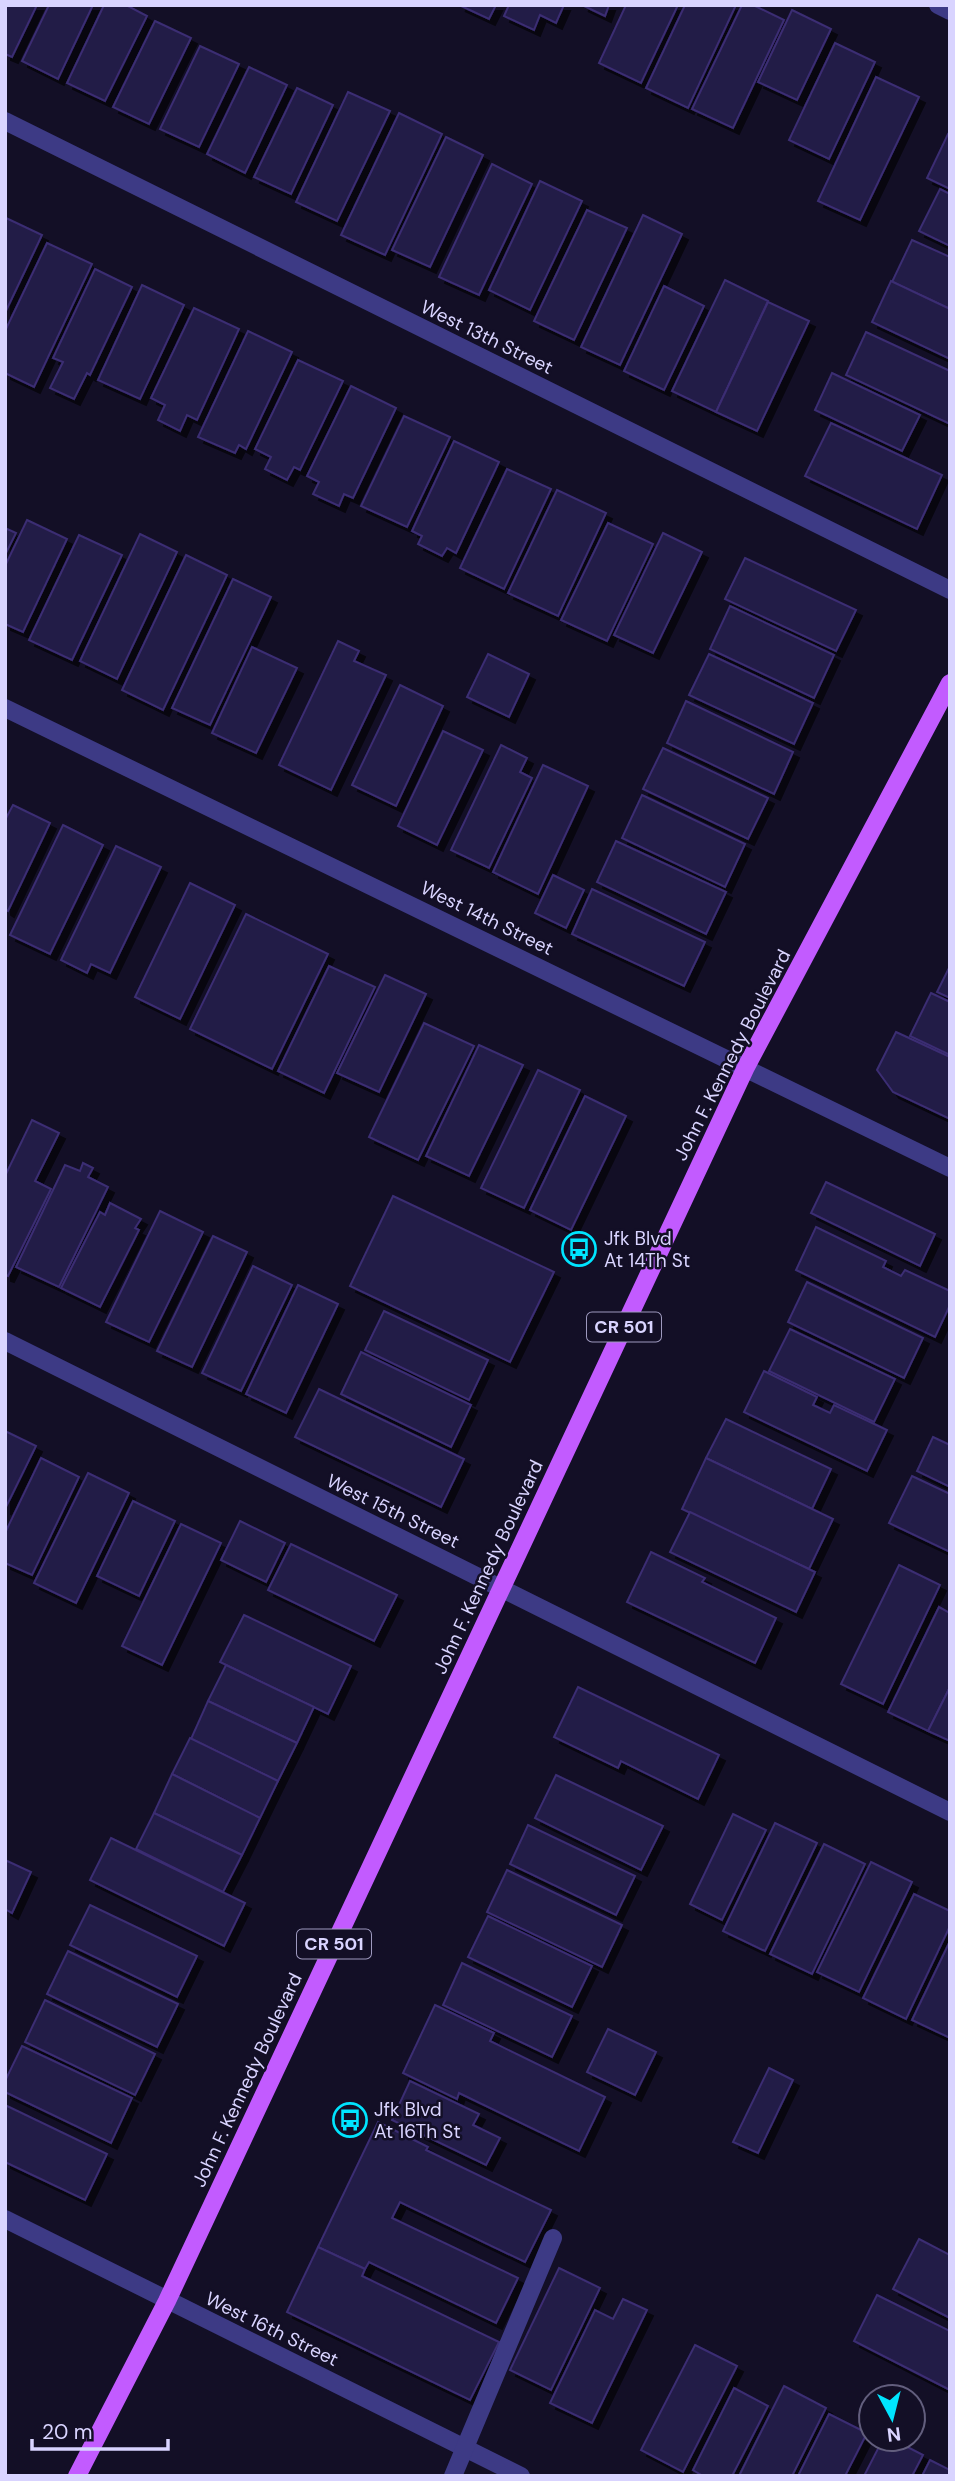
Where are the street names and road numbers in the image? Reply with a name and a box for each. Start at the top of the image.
street label: West 13th Street [417,294,557,380]
street label: West 14th Street [417,875,557,961]
street label: John F. Kennedy Boulevard [668,945,796,1165]
road number: CR 501 [587,1312,661,1342]
street label: John F. Kennedy Boulevard [427,1456,549,1678]
street label: West 15th Street [323,1468,463,1554]
road number: CR 501 [297,1930,371,1958]
street label: John F. Kennedy Boulevard [186,1969,308,2191]
street label: West 16th Street [201,2286,343,2372]

